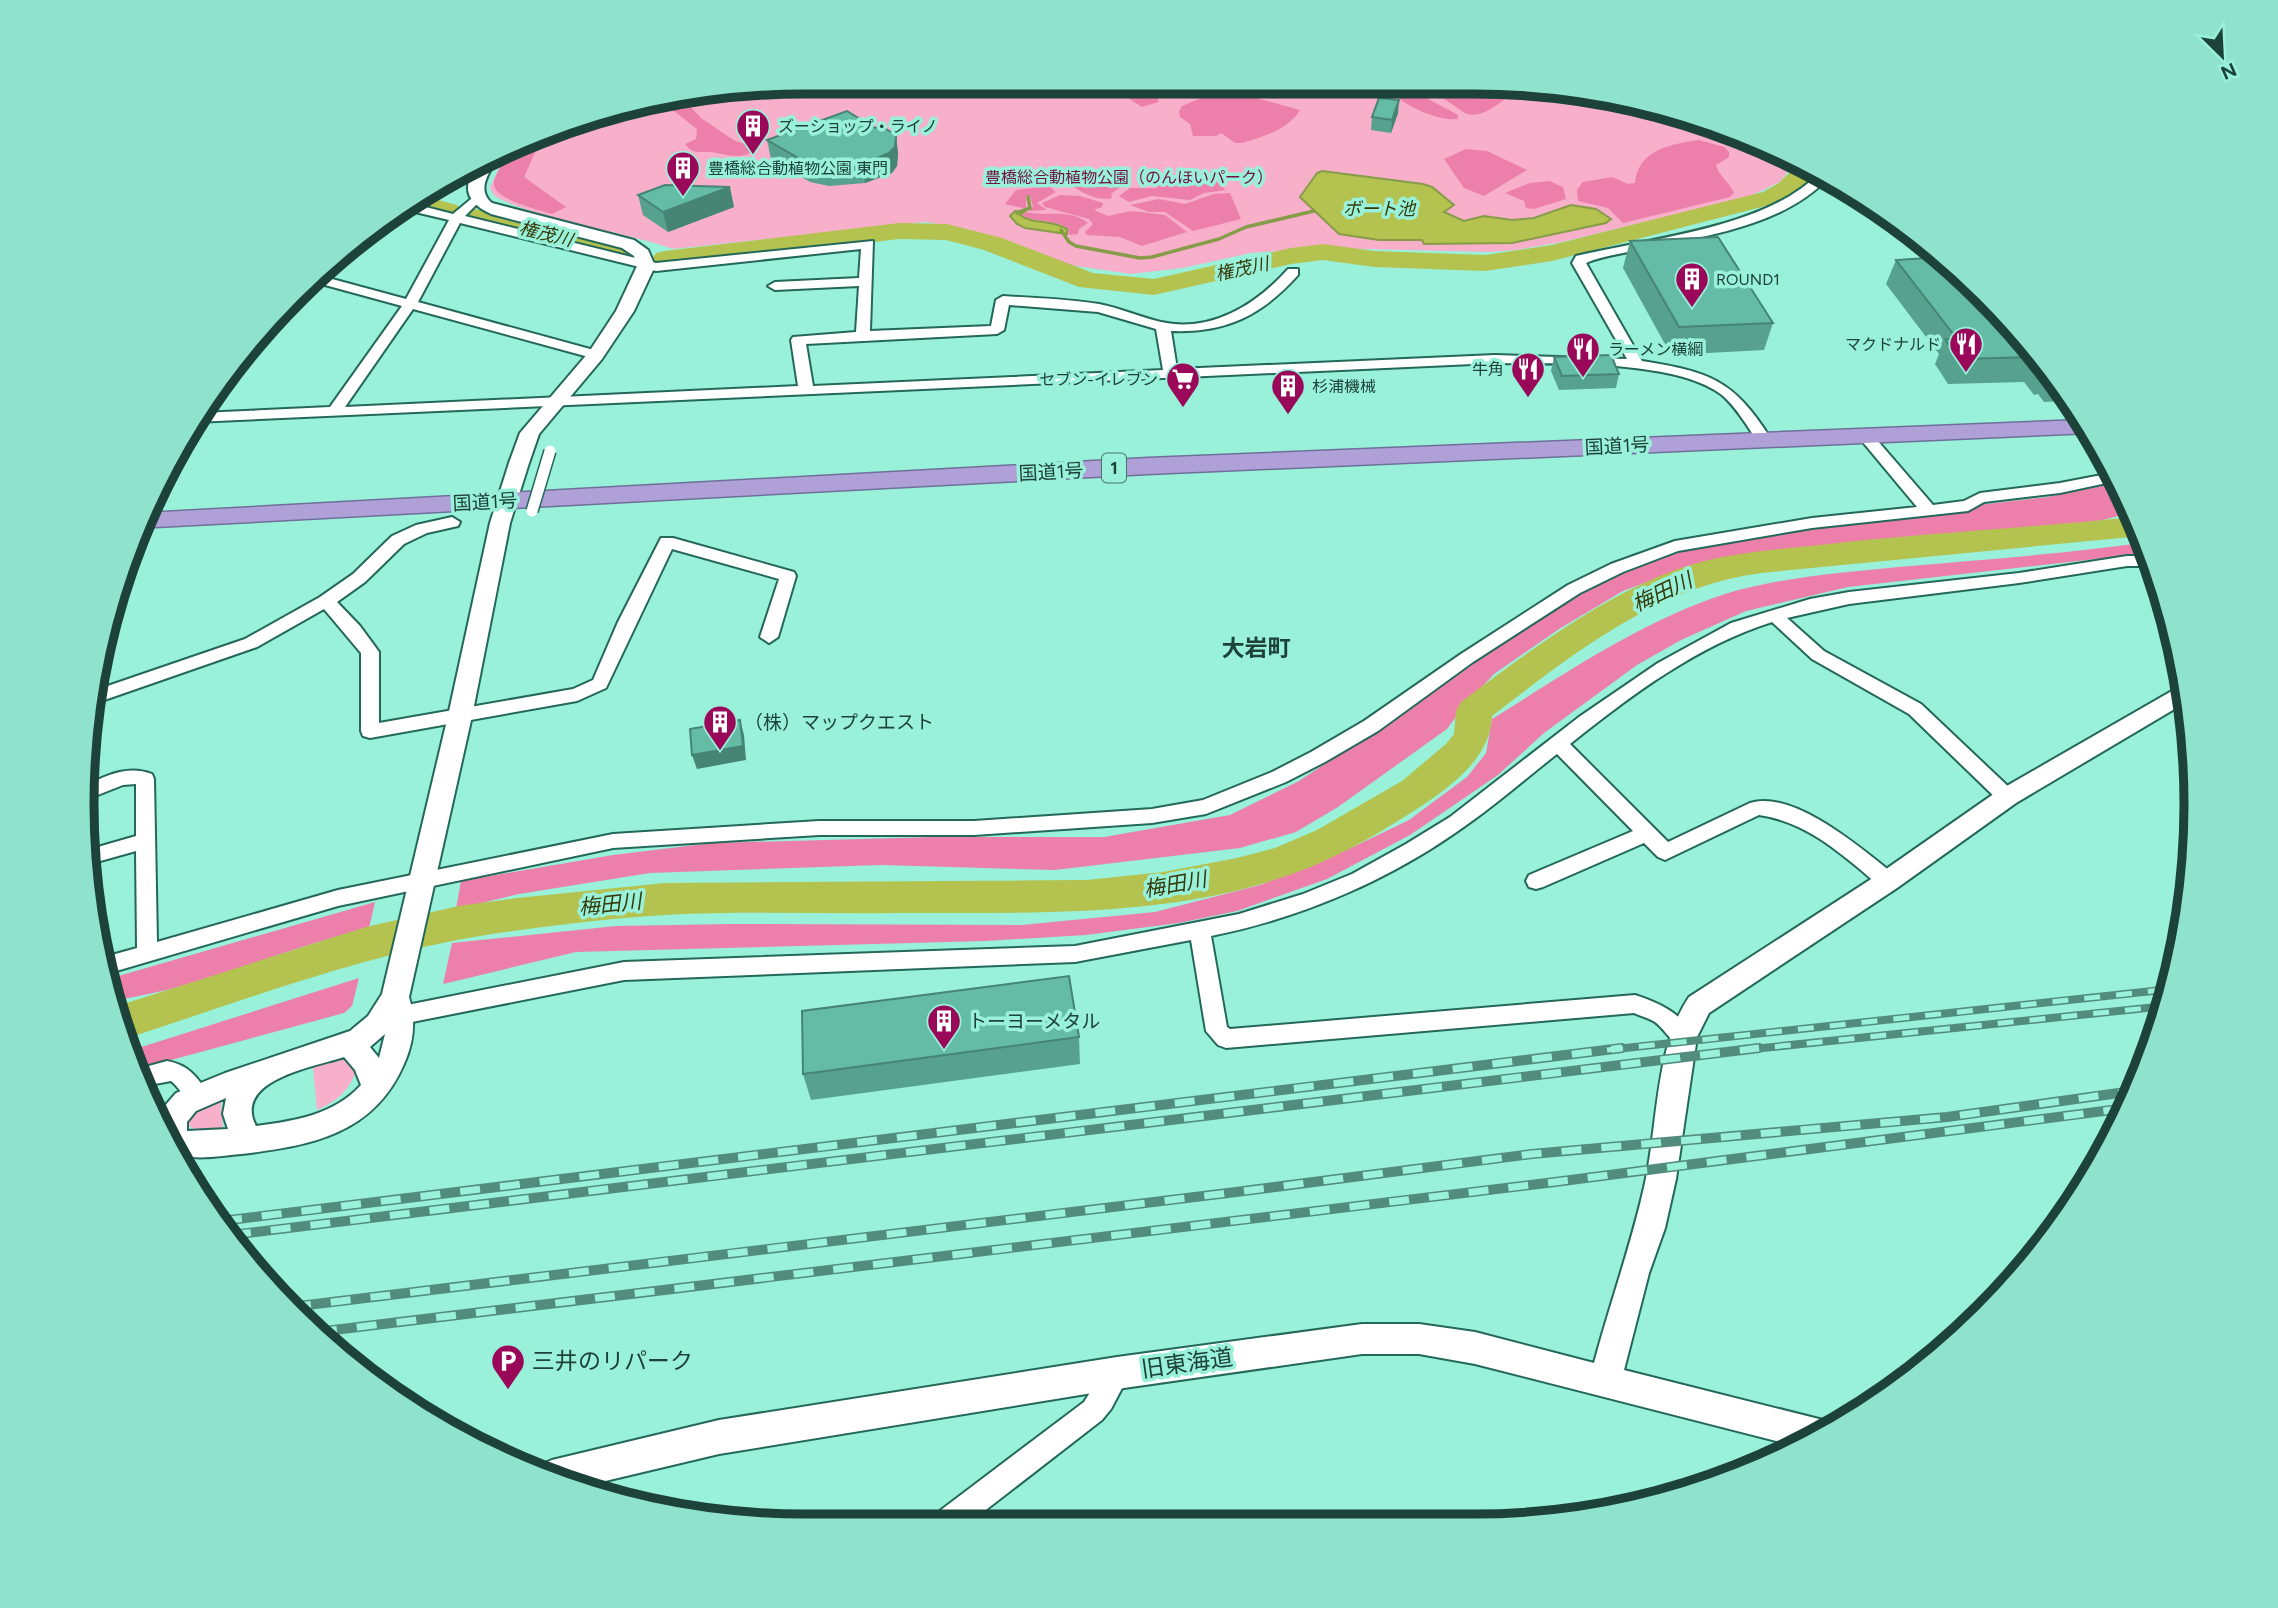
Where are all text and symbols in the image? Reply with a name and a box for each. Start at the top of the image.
north arrow [2187,21,2257,91]
text: N [2217,58,2240,85]
building icon: ズーショップ・ライノ [734,107,772,156]
place label: ズーショップ・ライノ [778,117,938,136]
building icon: 豊橋総合動植物公園 東門 [664,149,702,198]
place label: 豊橋総合動植物公園 東門 [708,159,888,178]
park label: 豊橋総合動植物公園（のんほいパーク） [985,168,1273,187]
water label: ボート池 [1343,198,1417,220]
water label: 権茂川 [517,217,577,252]
water label: 権茂川 [1213,252,1273,285]
building icon: ROUND1 [1673,260,1711,309]
place label: ROUND1 [1716,270,1780,289]
restaurant icon: マクドナルド [1947,325,1985,374]
restaurant icon: ラーメン横綱 [1564,330,1602,379]
place label: マクドナルド [1845,335,1941,354]
place label: ラーメン横綱 [1608,340,1703,359]
restaurant icon: 牛角 [1509,350,1547,399]
supermarket icon: セブン-イレブン [1164,360,1202,409]
place label: 牛角 [1472,360,1504,379]
building icon: 杉浦機械 [1269,367,1307,416]
place label: セブン-イレブン [1039,370,1158,389]
place label: 杉浦機械 [1312,377,1376,396]
street label: 国道1号 [1584,433,1650,459]
road number: 1 [1102,454,1126,482]
street label: 国道1号 [1018,459,1084,485]
street label: 国道1号 [452,489,518,515]
water label: 梅田川 [1628,567,1698,617]
district label: 大岩町 [1222,634,1291,662]
building icon: （株）マップクエスト [701,703,739,752]
place label: （株）マップクエスト [744,711,934,734]
water label: 梅田川 [1142,866,1210,902]
water label: 梅田川 [577,888,645,920]
building icon: トーヨーメタル [925,1002,963,1051]
place label: トーヨーメタル [968,1010,1100,1033]
parking icon: 三井のリパーク [489,1342,527,1391]
street label: 旧東海道 [1139,1343,1235,1383]
place label: 三井のリパーク [532,1347,693,1375]

